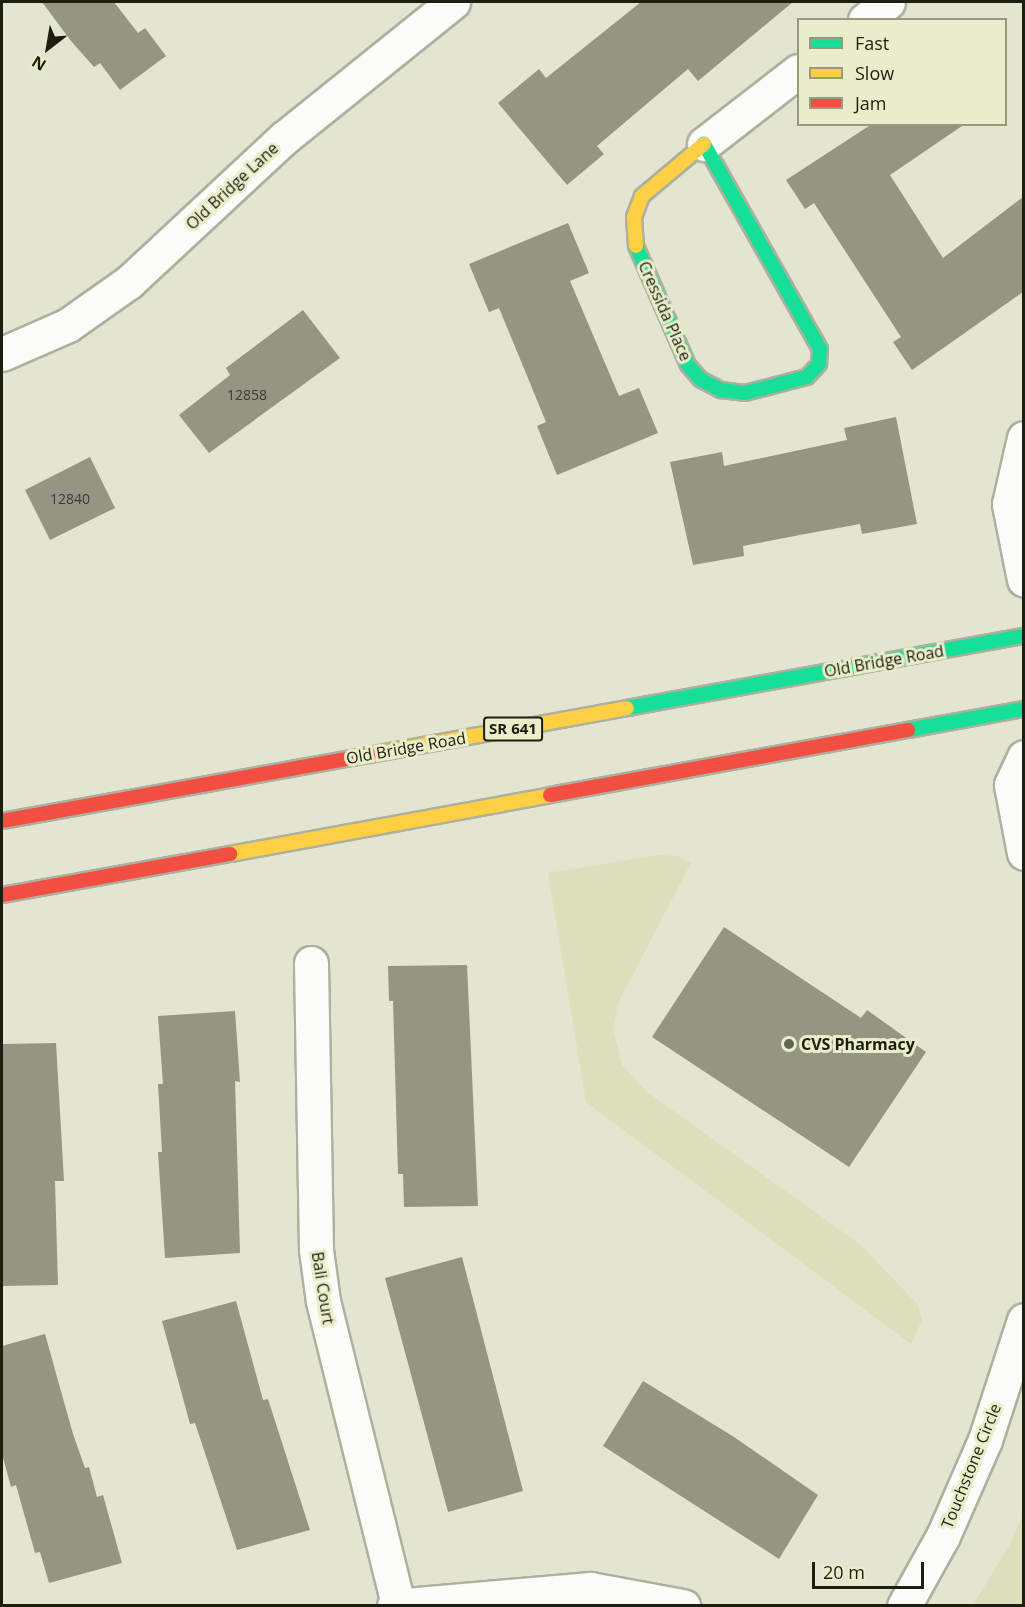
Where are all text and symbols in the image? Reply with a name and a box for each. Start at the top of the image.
north arrow [18,18,78,78]
legend [797,18,1007,126]
text: Fast [855,31,889,55]
text: N [27,51,50,76]
text: Slow [855,61,894,85]
text: Jam [855,91,887,115]
street label: Old Bridge Lane [182,138,282,234]
street label: Cressida Place [634,258,696,364]
house number: 12858 [227,387,267,403]
house number: 12840 [50,491,90,507]
street label: Old Bridge Road [823,641,945,681]
road number: SR 641 [483,717,543,741]
street label: Old Bridge Road [345,728,467,768]
place label: CVS Pharmacy [801,1034,915,1054]
marker: CVS Pharmacy [782,1037,796,1051]
street label: Bali Court [308,1250,338,1326]
street label: Touchstone Circle [937,1401,1005,1531]
scale bar [815,1550,928,1588]
text: 20 m [823,1560,865,1584]

